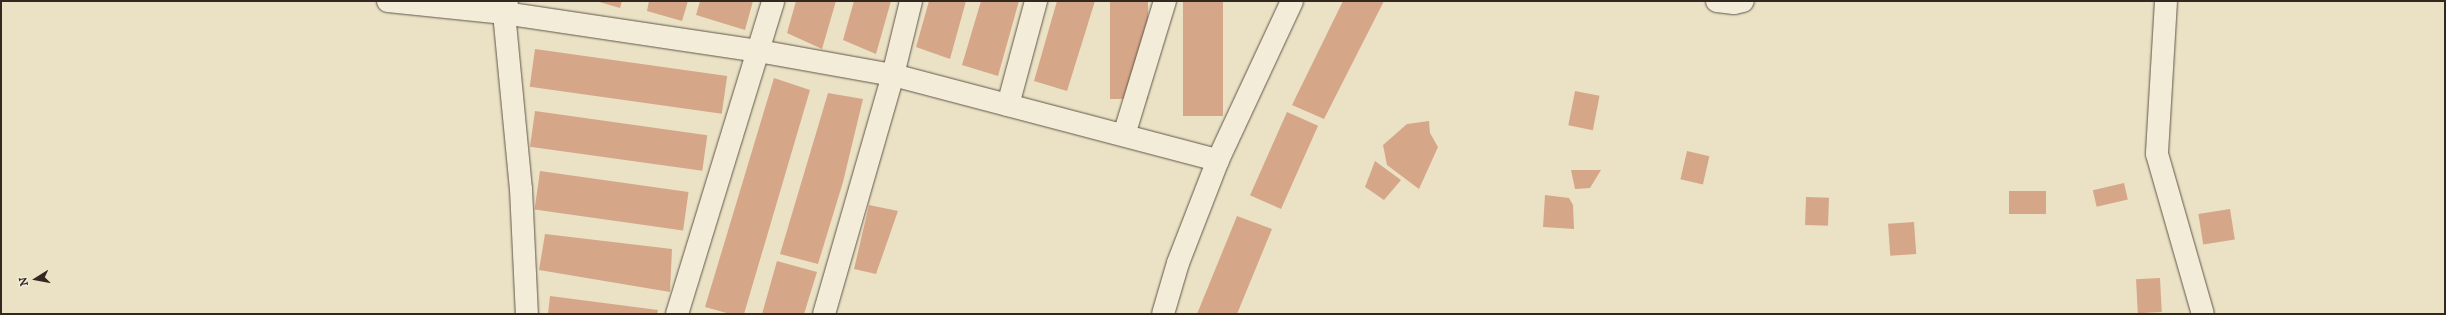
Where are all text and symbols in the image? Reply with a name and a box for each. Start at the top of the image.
north arrow [16,259,56,299]
text: N [16,276,32,287]

